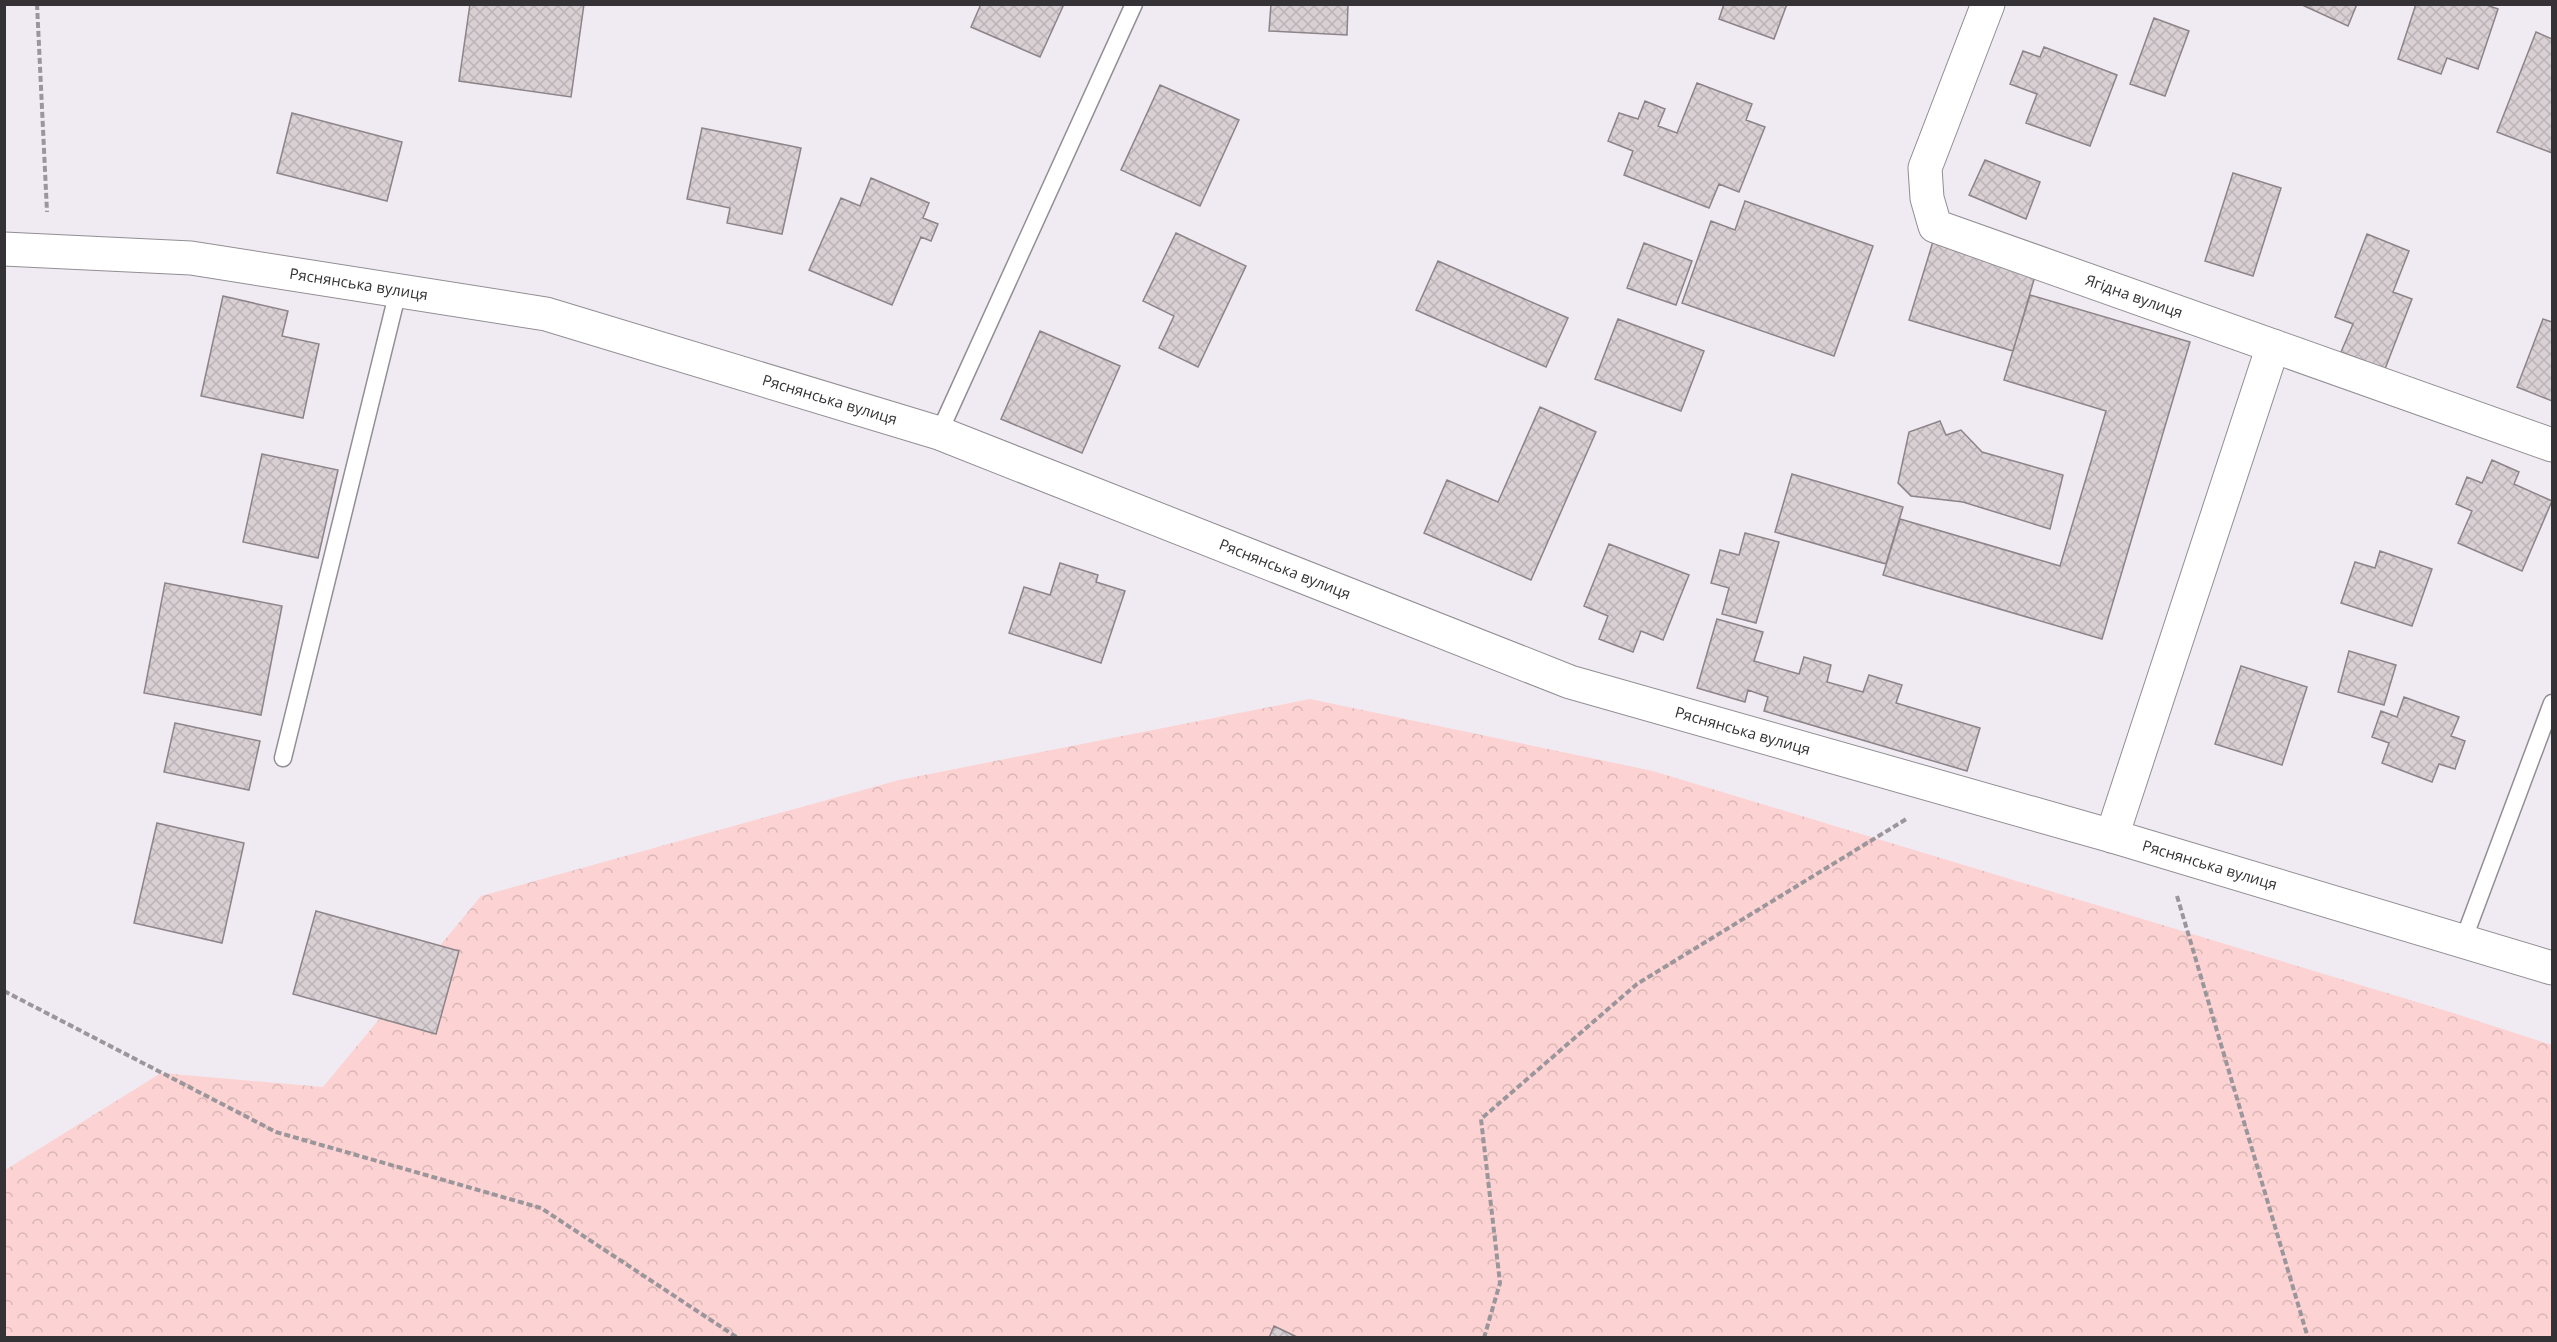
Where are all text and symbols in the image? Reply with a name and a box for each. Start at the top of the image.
street label: Ряснянська вулиця [288,263,430,304]
street label: Ягідна вулиця [2083,269,2186,322]
street label: Ряснянська вулиця [760,369,900,429]
street label: Ряснянська вулиця [1216,534,1354,604]
street label: Ряснянська вулиця [1673,701,1813,759]
street label: Ряснянська вулиця [2140,835,2280,894]

